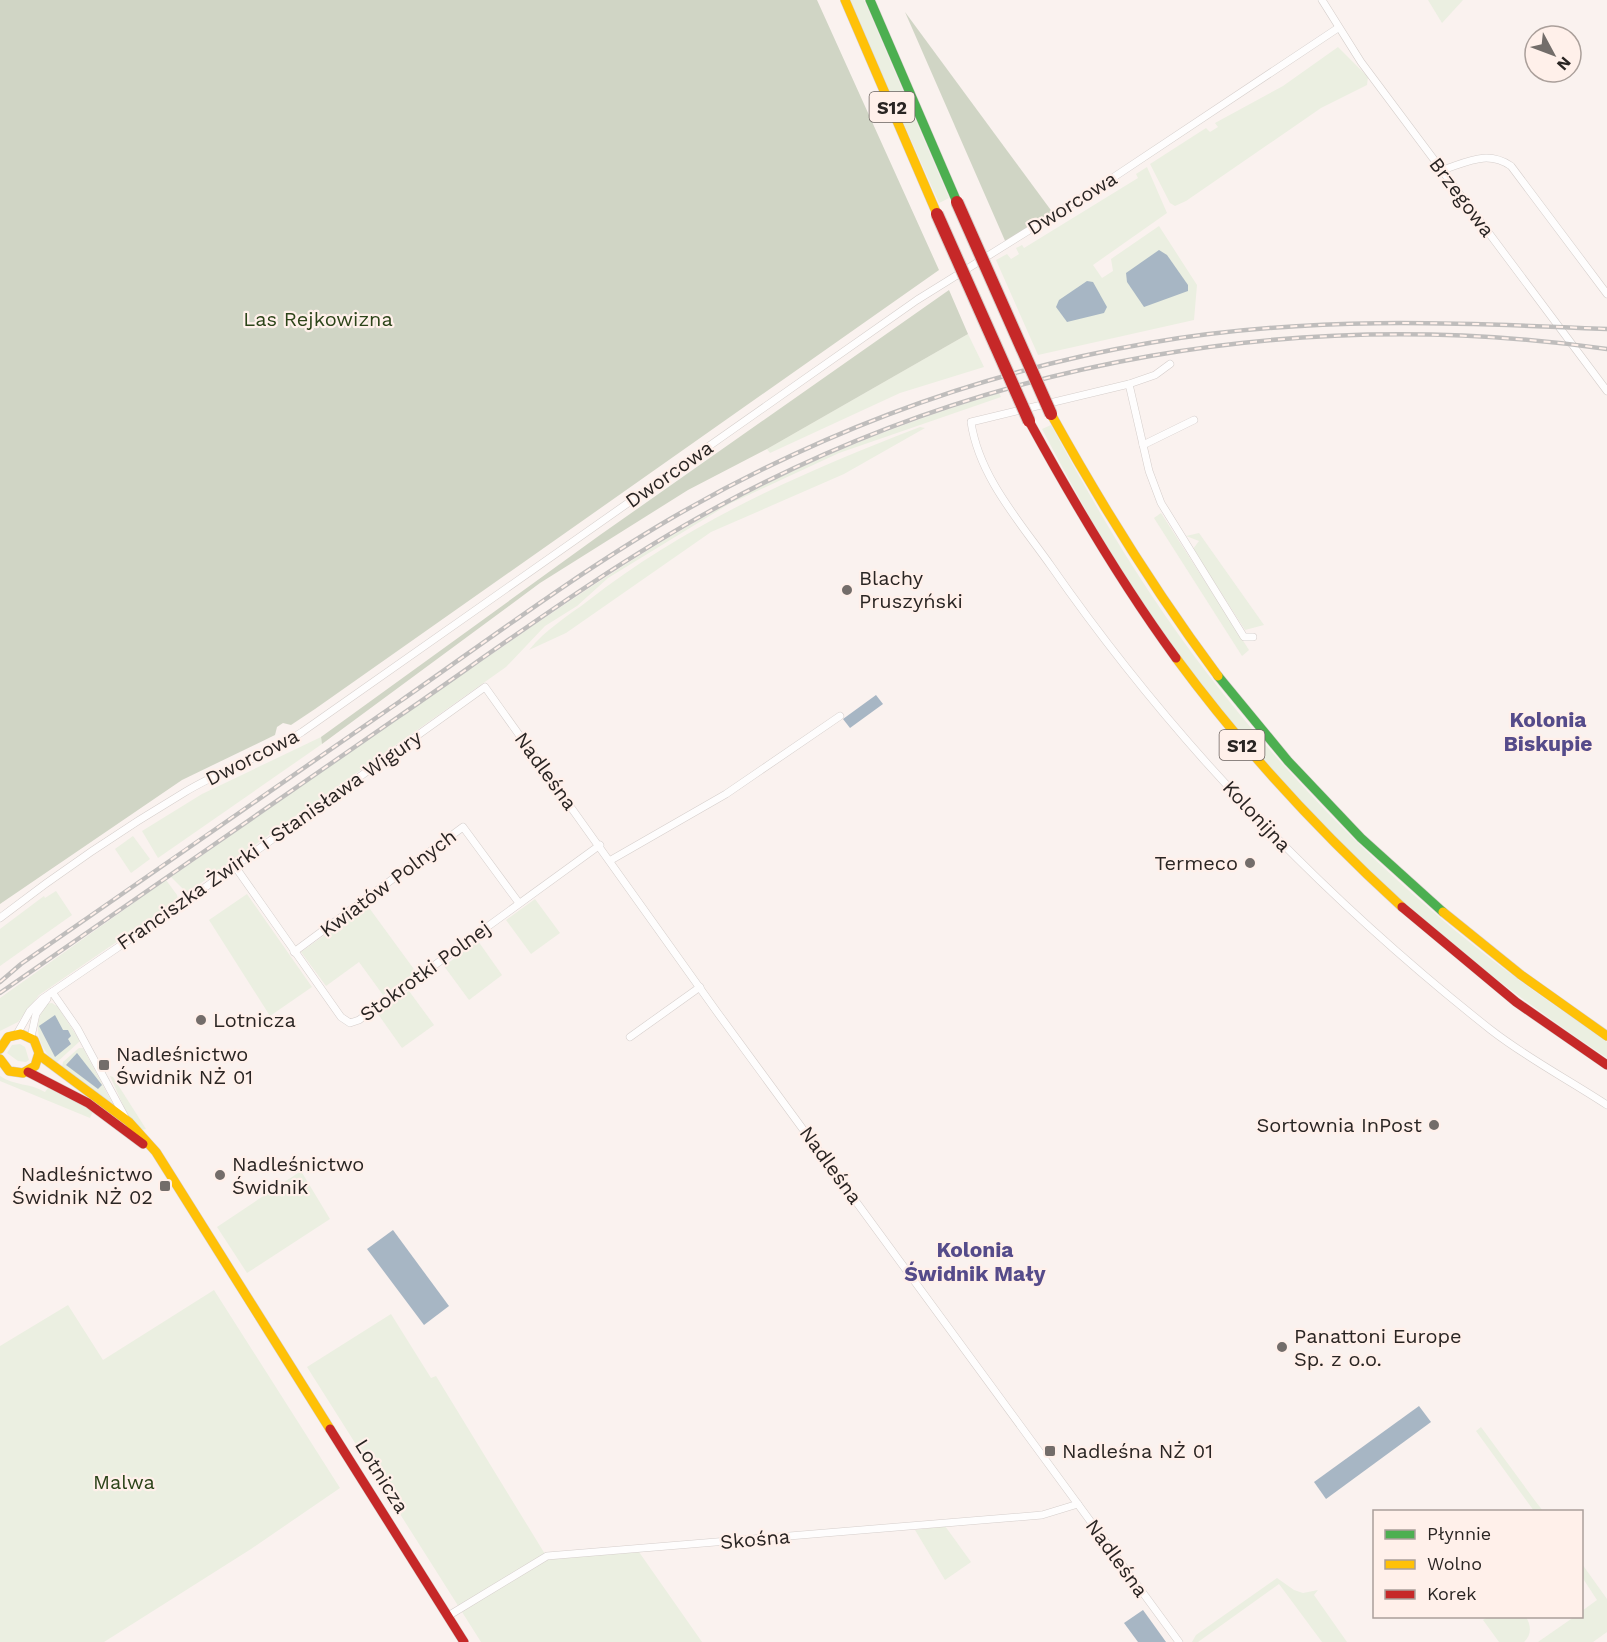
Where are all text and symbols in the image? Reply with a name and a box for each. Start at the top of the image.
north arrow [1523,24,1583,84]
text: N [1553,53,1575,74]
road number: S12 [870,92,914,122]
street label: Brzegowa [1424,152,1500,242]
street label: Dworcowa [1023,166,1121,240]
park label: Las Rejkowizna [243,307,393,331]
street label: Dworcowa [621,435,717,513]
place label: Blachy Pruszyński [859,566,963,613]
marker: Blachy Pruszyński [840,583,854,597]
district label: Kolonia Biskupie [1503,707,1593,756]
street label: Dworcowa [201,723,303,791]
street label: Franciszka Żwirki i Stanisława Wigury [112,725,427,955]
street label: Nadleśna [510,727,582,815]
road number: S12 [1220,730,1264,760]
street label: Kolonijna [1218,775,1296,857]
street label: Kwiatów Polnych [315,824,461,942]
place label: Termeco [1155,851,1238,875]
marker: Termeco [1243,856,1257,870]
street label: Stokrotki Polnej [355,916,495,1026]
place label: Lotnicza [213,1008,296,1032]
marker: Lotnicza [194,1013,208,1027]
place label: Nadleśnictwo Świdnik NŻ 01 [116,1042,253,1089]
marker: Nadleśnictwo Świdnik NŻ 01 [97,1058,111,1072]
place label: Sortownia InPost [1256,1113,1423,1137]
marker: Sortownia InPost [1427,1118,1441,1132]
street label: Nadleśna [795,1121,867,1209]
place label: Nadleśnictwo Świdnik [232,1152,364,1199]
place label: Nadleśnictwo Świdnik NŻ 02 [12,1162,153,1209]
marker: Nadleśnictwo Świdnik [213,1168,227,1182]
marker: Nadleśnictwo Świdnik NŻ 02 [158,1179,172,1193]
district label: Kolonia Świdnik Mały [904,1237,1046,1286]
place label: Panattoni Europe Sp. z o.o. [1294,1324,1462,1371]
marker: Panattoni Europe Sp. z o.o. [1275,1340,1289,1354]
street label: Lotnicza [350,1435,414,1517]
place label: Nadleśna NŻ 01 [1062,1439,1213,1463]
marker: Nadleśna NŻ 01 [1043,1444,1057,1458]
park label: Malwa [93,1470,155,1494]
legend [1373,1510,1583,1618]
street label: Nadleśna [1081,1514,1153,1602]
text: Płynnie [1427,1523,1491,1544]
street label: Skośna [719,1524,791,1554]
text: Wolno [1427,1553,1482,1574]
text: Korek [1427,1583,1477,1604]

